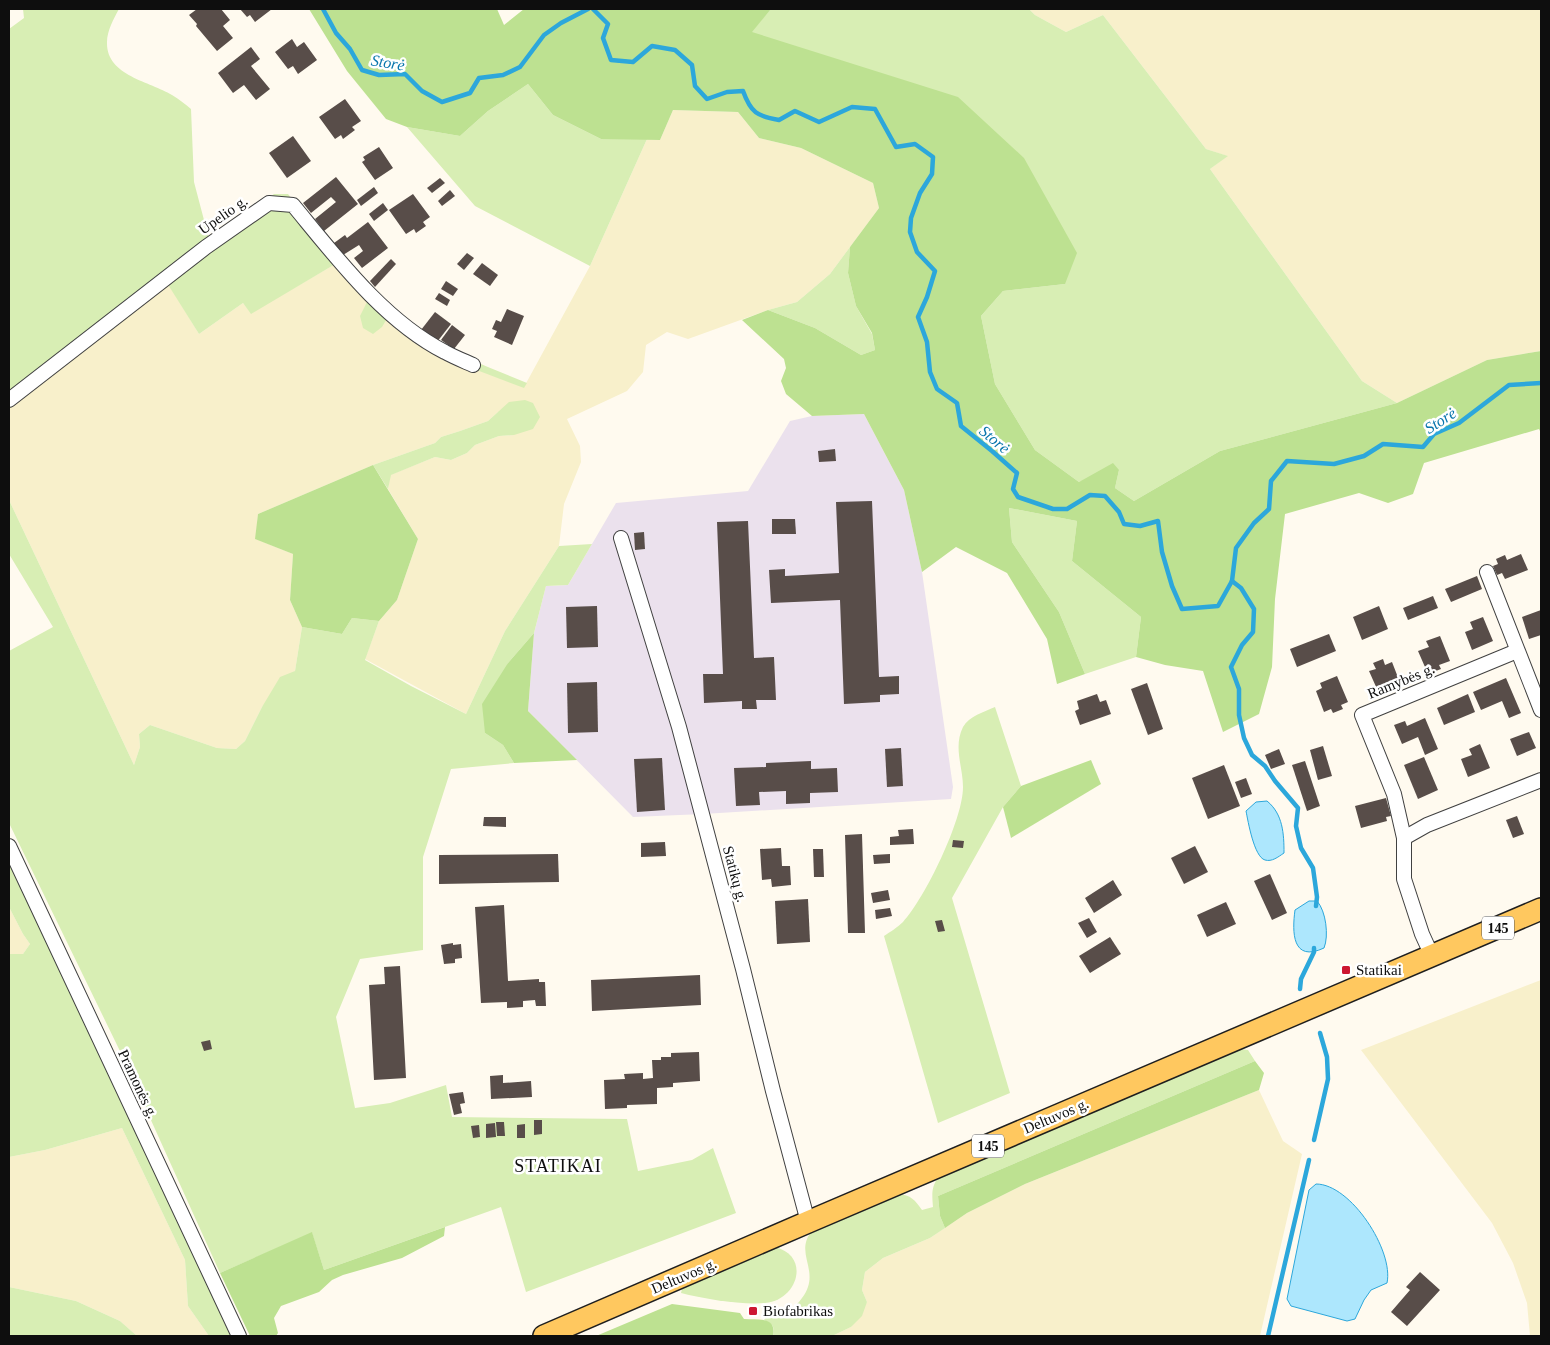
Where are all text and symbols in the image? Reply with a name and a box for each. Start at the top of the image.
water label: Storė [370,51,406,74]
street label: Upelio g. [196,192,250,238]
water label: Storė [1421,404,1459,437]
water label: Storė [976,422,1013,457]
street label: Ramybės g. [1365,660,1437,702]
street label: Statikų g. [720,844,750,904]
road number: 145 [1482,916,1514,940]
place label: Statikai [1356,962,1402,978]
marker: Statikai [1340,964,1352,976]
street label: Pramonės g. [115,1047,161,1121]
street label: Deltuvos g. [1021,1095,1091,1137]
road number: 145 [972,1134,1004,1158]
district label: STATIKAI [514,1156,602,1176]
street label: Deltuvos g. [649,1255,719,1297]
place label: Biofabrikas [763,1303,833,1319]
marker: Biofabrikas [747,1305,759,1317]

